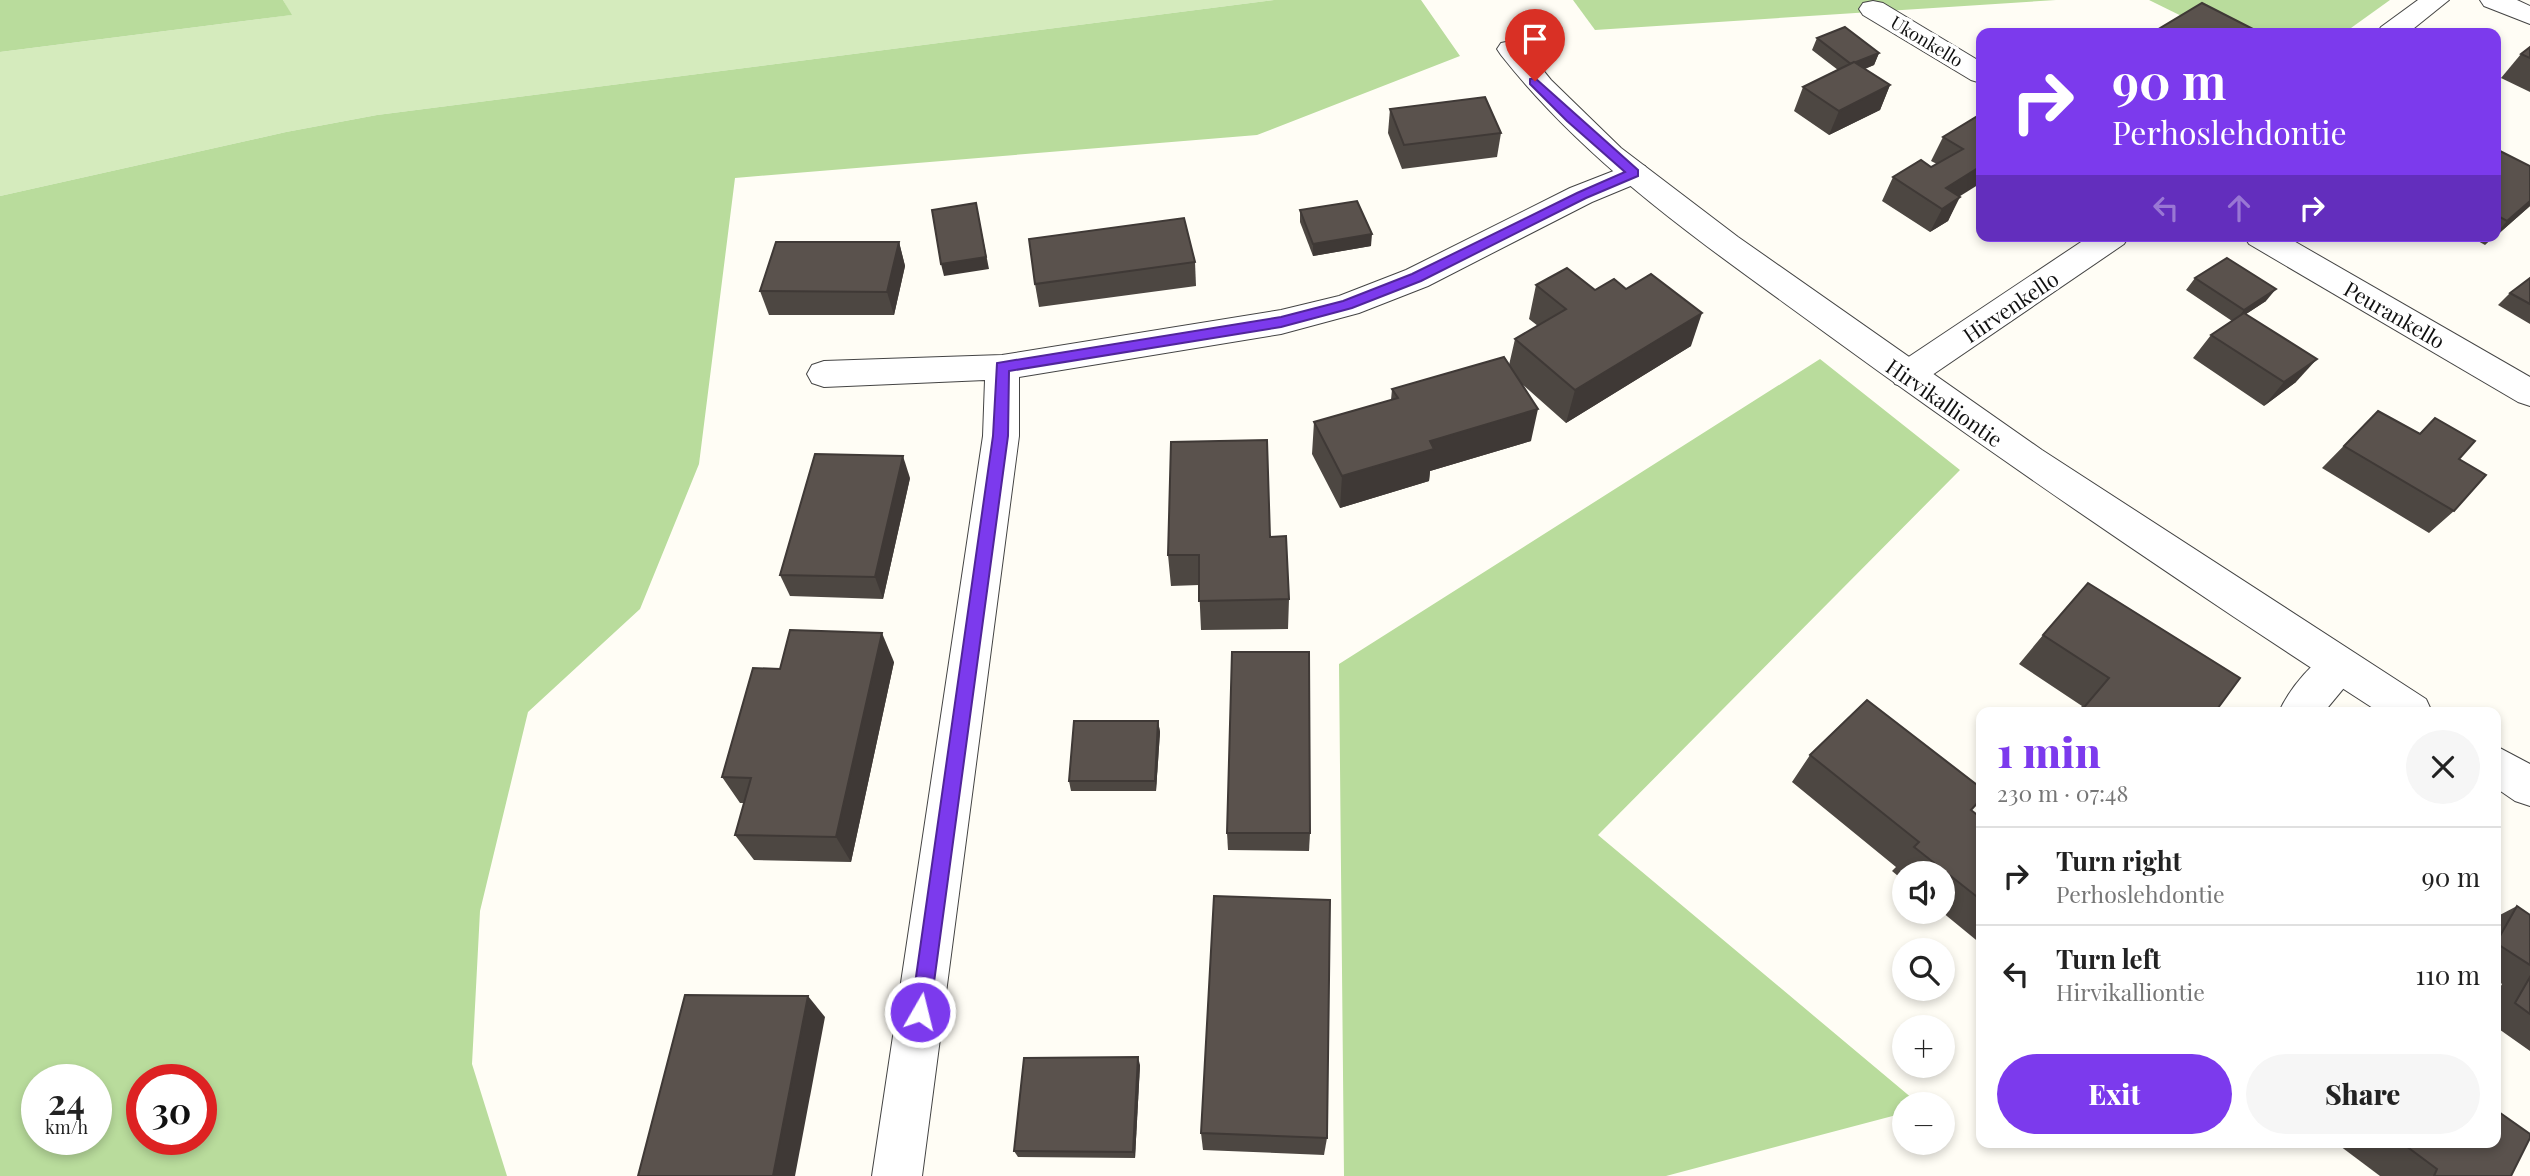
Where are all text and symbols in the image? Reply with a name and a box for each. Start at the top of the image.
pin [1505,9,1565,81]
street label: Ukonkello [1886,10,1968,72]
icon: arrive [1516,20,1554,58]
text: 90 m [2112,47,2226,112]
icon: right [1997,56,2088,147]
text: Perhoslehdontie [2112,110,2347,153]
icon: left [2147,189,2185,227]
icon: ahead [2220,189,2258,227]
icon: right [2293,189,2331,227]
street label: Hirvenkello [1957,264,2063,348]
street label: Peurankello [2339,274,2451,354]
street label: Hirvikalliontie [1881,352,2009,452]
text: 1 min [1997,723,2101,779]
button: close [2406,730,2480,804]
text: 230 m · 07:48 [1997,777,2128,808]
text: Turn right [2056,843,2182,878]
icon: right [1997,857,2035,895]
text: 90 m [2422,859,2480,894]
map controls [1892,861,1955,1155]
button: sound [1892,861,1955,924]
text: Perhoslehdontie [2056,878,2225,909]
button: search [1892,938,1955,1001]
text: Turn left [2056,941,2161,976]
icon: left [1997,955,2035,993]
text: 110 m [2416,957,2480,992]
position arrow [883,975,957,1049]
text: Hirvikalliontie [2056,976,2205,1007]
button: + [1892,1015,1955,1078]
button: Exit [1997,1054,2232,1134]
button: Share [2246,1054,2480,1134]
speed limit sign: 30 [126,1064,217,1155]
text: 24 [48,1077,85,1124]
button: − [1892,1092,1955,1155]
text: km/h [45,1115,88,1139]

